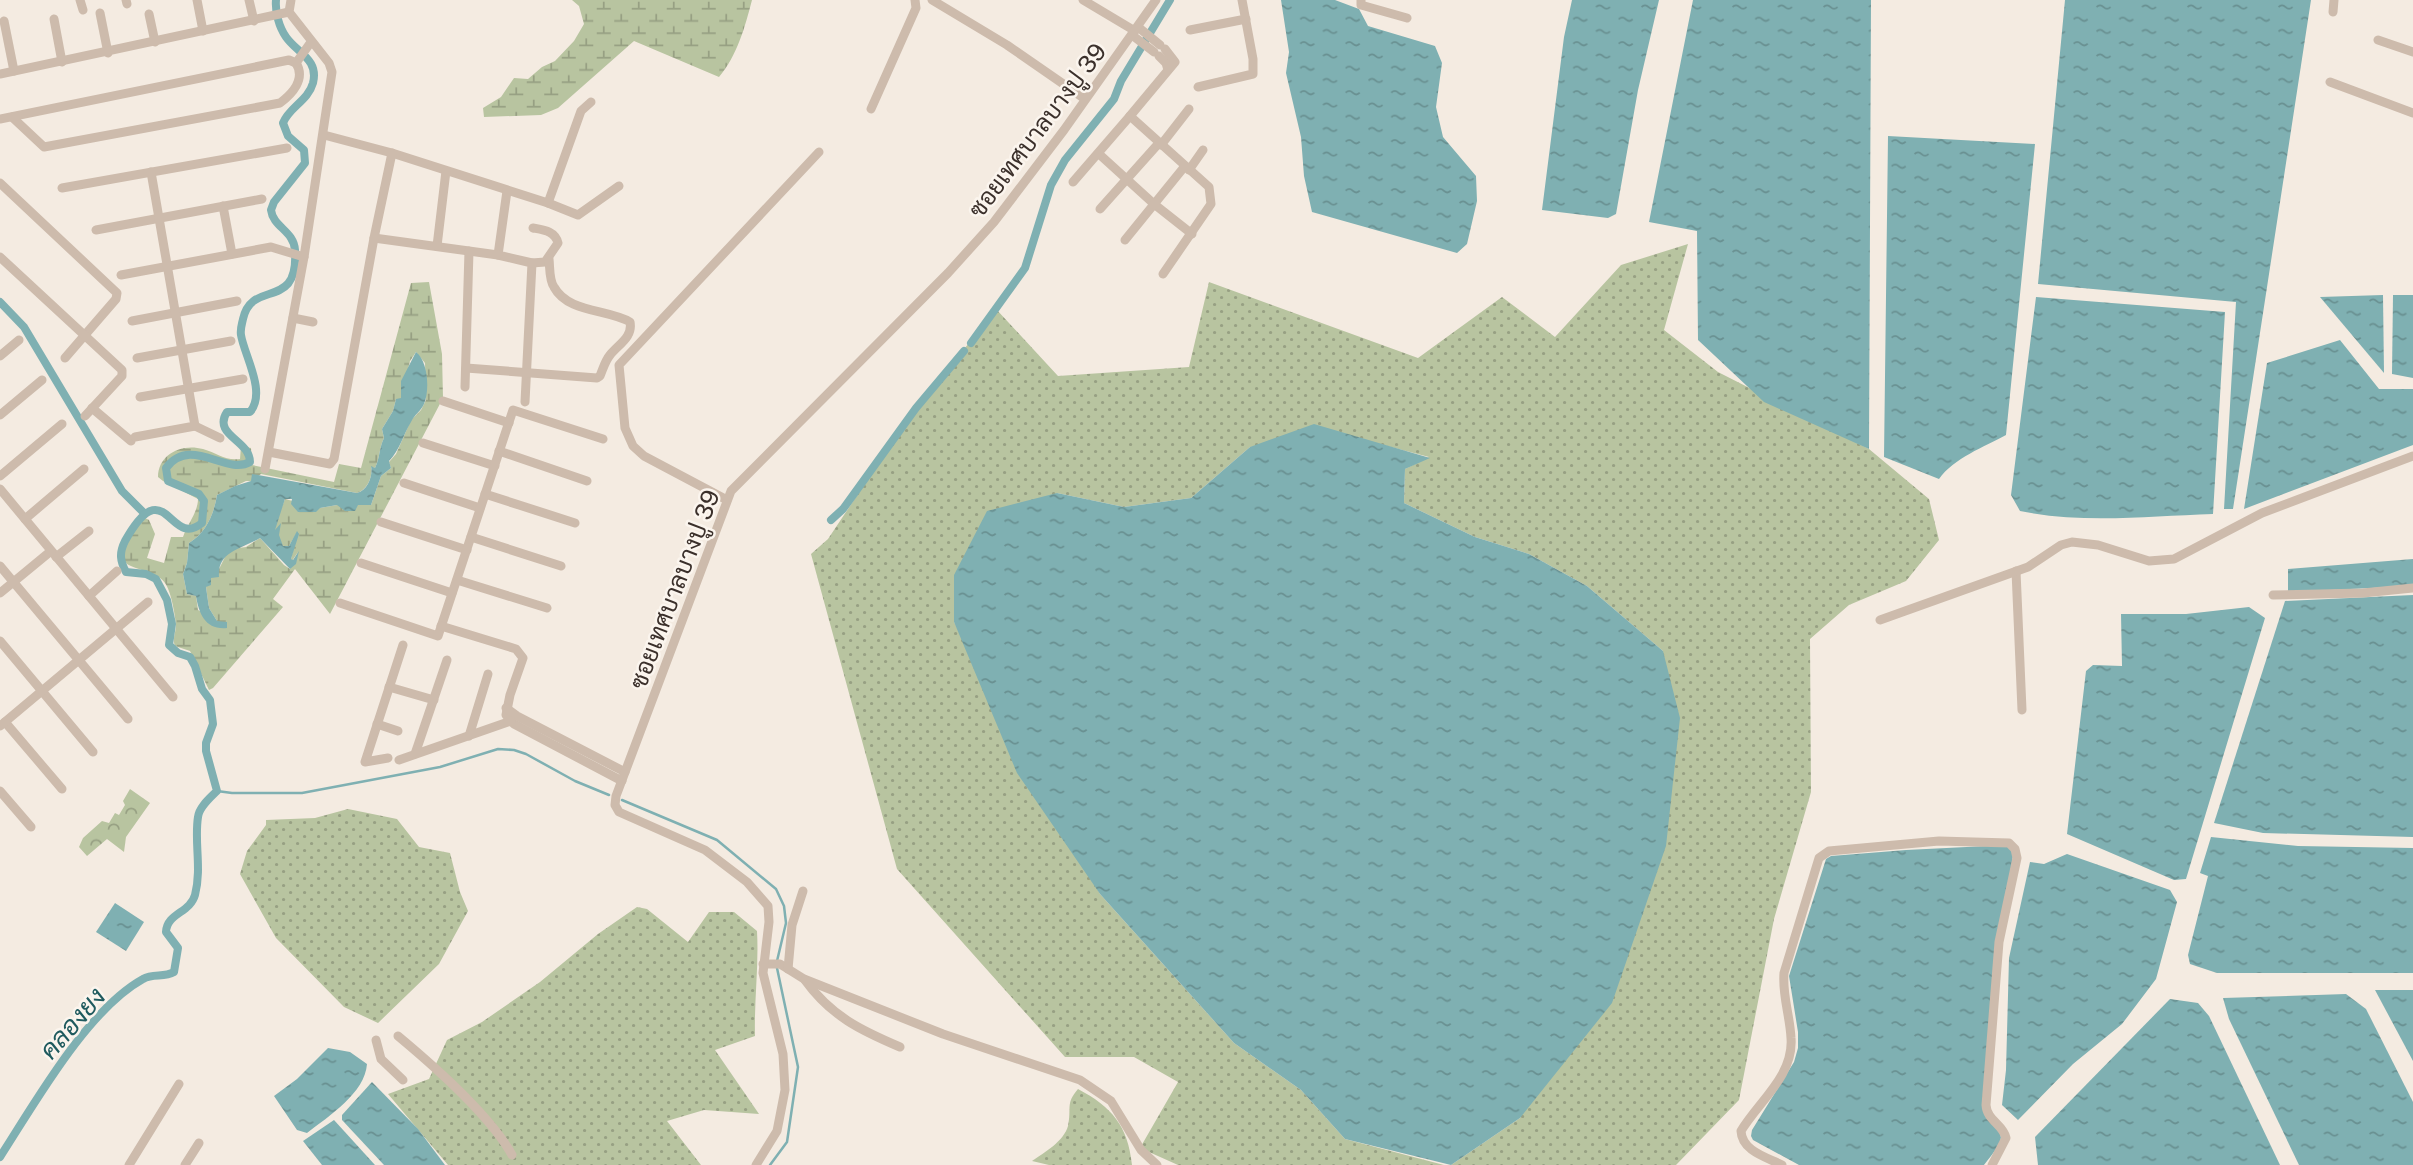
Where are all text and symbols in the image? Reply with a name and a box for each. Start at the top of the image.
street label: ซอยเทศบาลบางปู 39 [962,37,1115,225]
street label: ซอยเทศบาลบางปู 39 [623,486,729,694]
water label: คลองยง [33,981,111,1065]

